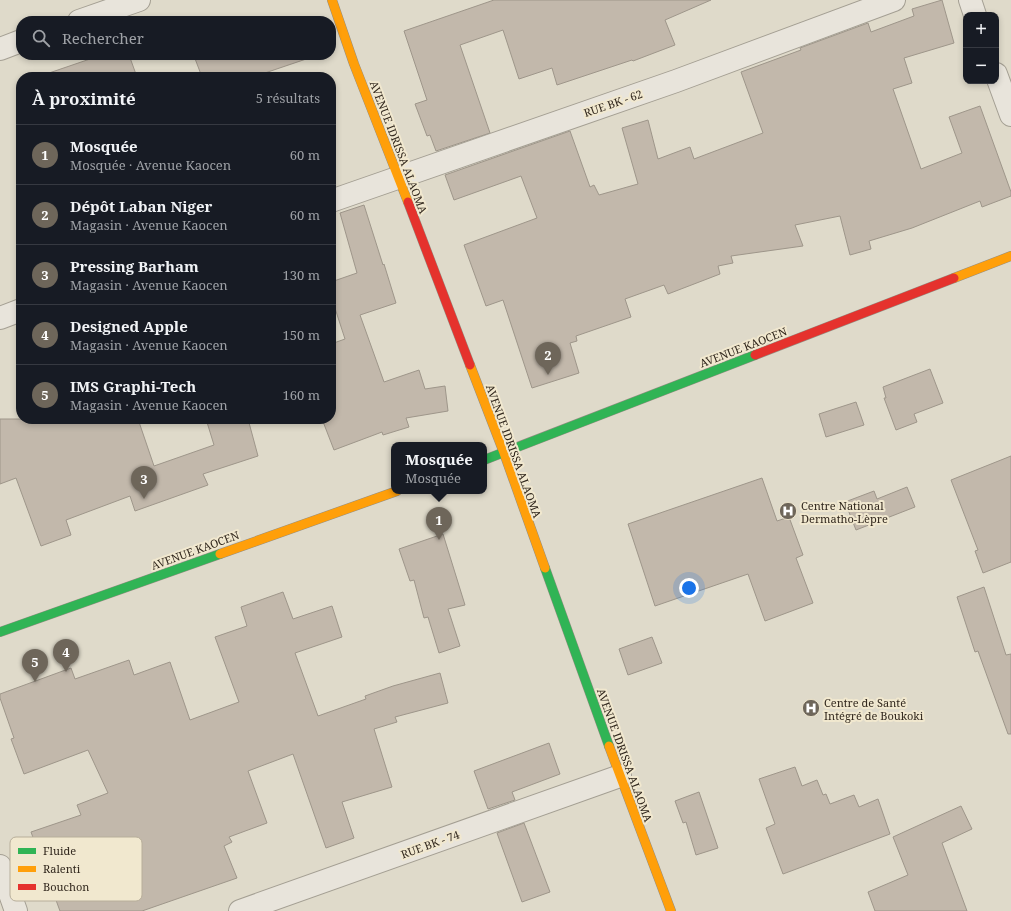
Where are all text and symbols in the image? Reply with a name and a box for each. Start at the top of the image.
map controls [963,12,999,84]
button: + [963,12,999,48]
search box [16,16,336,60]
icon: search [30,27,52,49]
text: Rechercher [62,28,144,48]
button: − [963,48,999,84]
street label: AVENUE IDRISSA ALAOMA [367,78,431,216]
street label: RUE BK - 62 [582,86,644,120]
text: À proximité [32,87,136,110]
text: 5 résultats [256,89,320,107]
text: Mosquée [70,136,138,156]
text: 1 [41,146,49,164]
text: 60 m [290,146,320,164]
text: Mosquée · Avenue Kaocen [70,156,231,174]
text: Dépôt Laban Niger [70,196,212,216]
text: 2 [41,206,49,224]
text: 60 m [290,206,320,224]
text: Magasin · Avenue Kaocen [70,216,228,234]
text: Pressing Barham [70,256,199,276]
text: 3 [41,266,49,284]
text: 130 m [283,266,320,284]
text: Magasin · Avenue Kaocen [70,276,228,294]
text: Designed Apple [70,316,188,336]
street label: AVENUE KAOCEN [697,323,789,371]
text: 4 [41,326,49,344]
text: 150 m [283,326,320,344]
text: Magasin · Avenue Kaocen [70,336,228,354]
pin: 2 [535,342,561,375]
text: IMS Graphi-Tech [70,376,196,396]
street label: AVENUE IDRISSA ALAOMA [483,382,545,520]
text: 5 [41,386,49,404]
text: 160 m [283,386,320,404]
text: Magasin · Avenue Kaocen [70,396,228,414]
popup [391,442,487,494]
text: Mosquée [405,449,473,469]
pin: 3 [131,466,157,499]
text: Mosquée [405,469,461,487]
place label: Centre National Dermatho-Lèpre [801,498,888,526]
hospital icon: Centre National Dermatho-Lèpre [778,501,798,521]
pin: 1 [426,507,452,540]
street label: AVENUE KAOCEN [149,527,242,573]
your location [679,578,699,598]
pin: 4 [53,639,79,672]
pin: 5 [22,649,48,682]
street label: AVENUE IDRISSA ALAOMA [594,686,656,824]
place label: Centre de Santé Intégré de Boukoki [824,695,924,723]
hospital icon: Centre de Santé Intégré de Boukoki [801,698,821,718]
street label: RUE BK - 74 [399,827,461,861]
legend [10,837,142,901]
text: Fluide [43,843,76,858]
text: Ralenti [43,861,81,876]
text: Bouchon [43,879,89,894]

